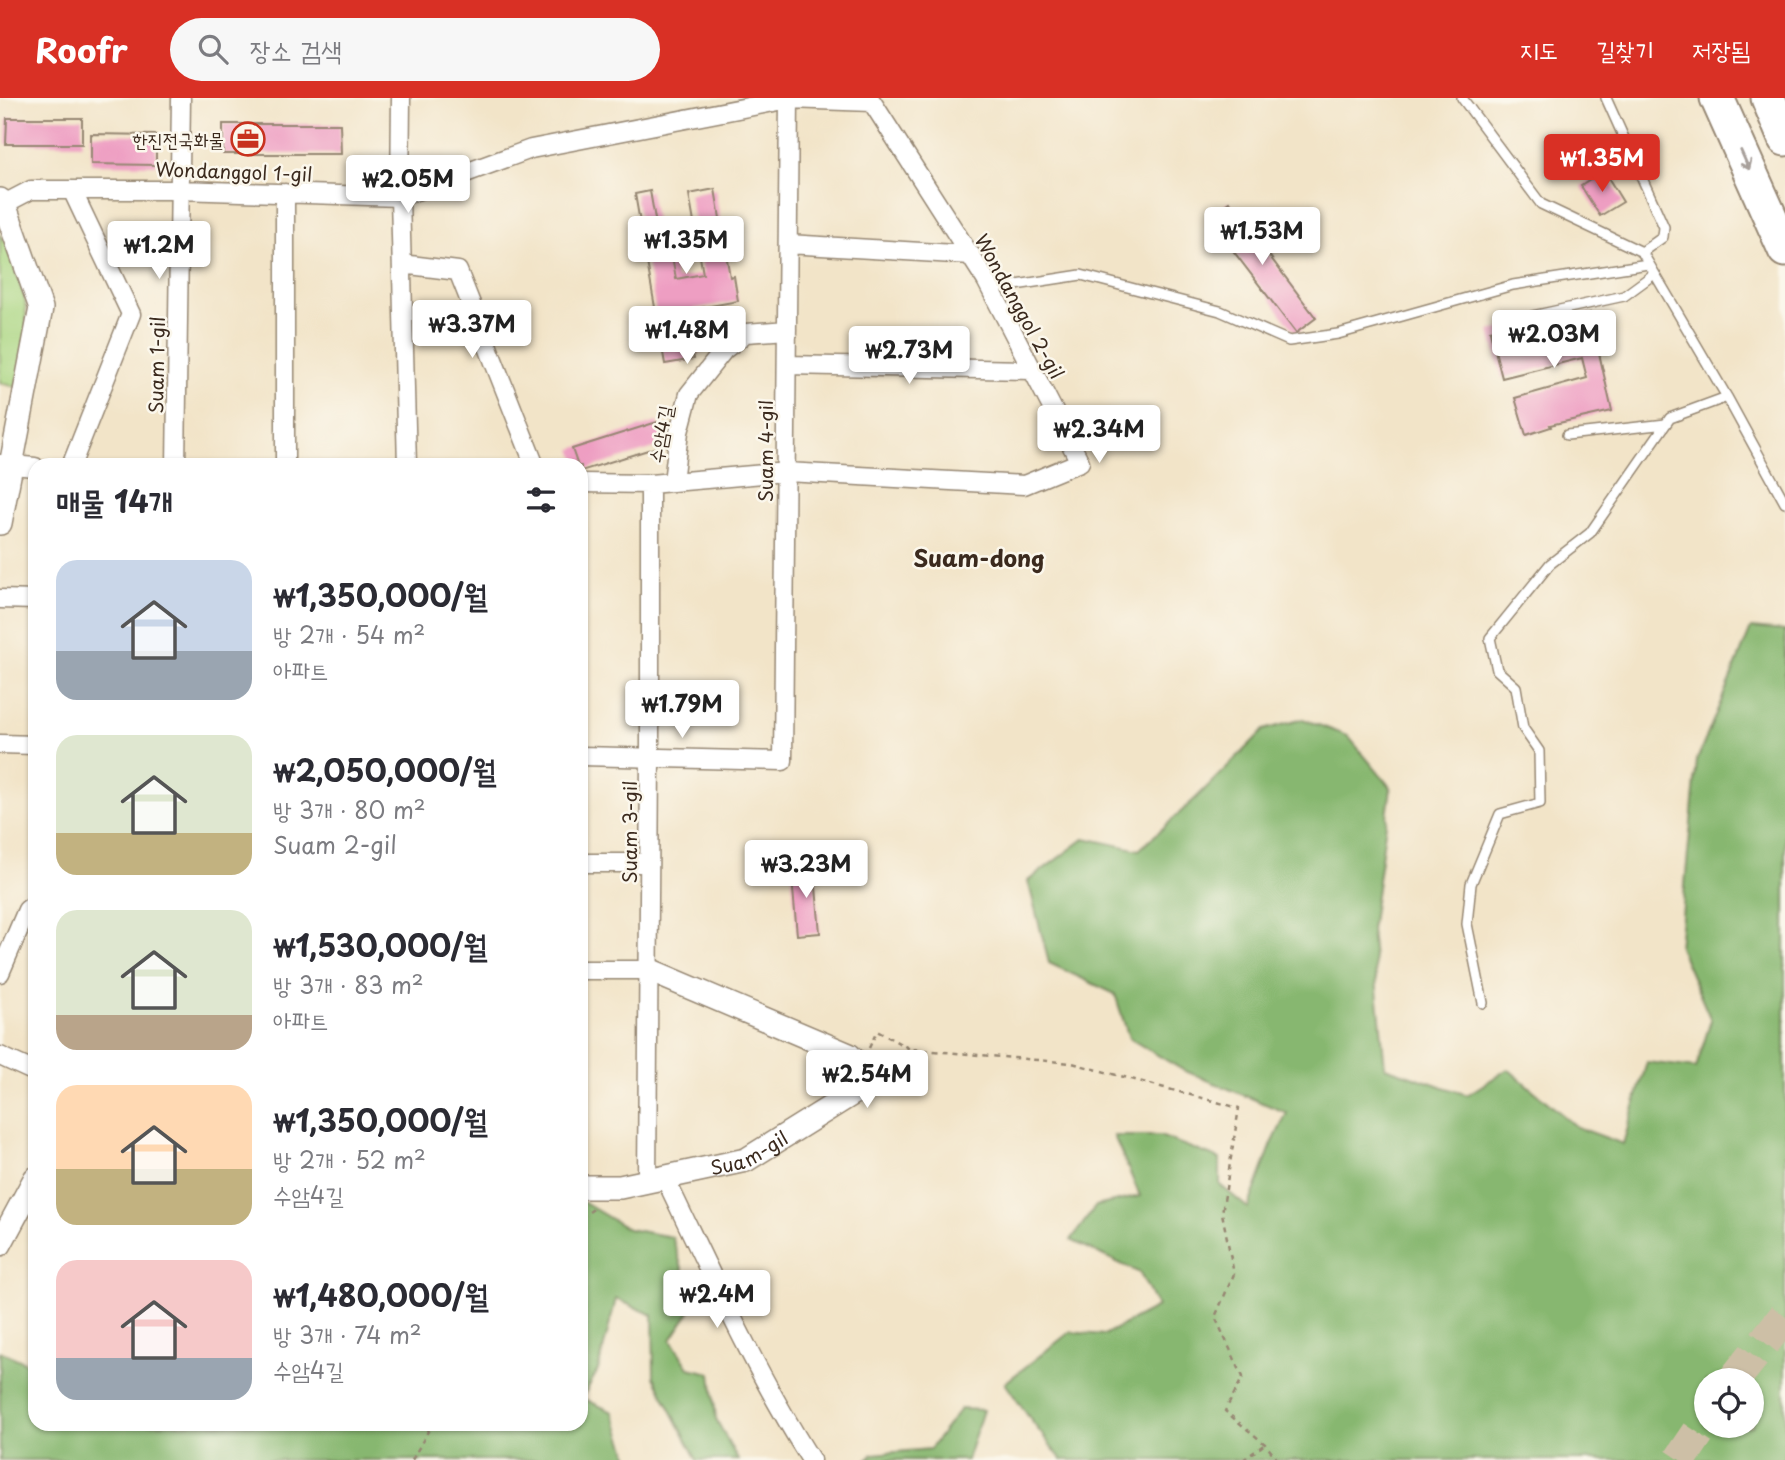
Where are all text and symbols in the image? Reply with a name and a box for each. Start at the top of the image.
search box [170,18,660,81]
text: Roofr [35,24,128,74]
icon: search [194,30,232,68]
text: 장소 검색 [250,30,342,69]
text: 지도 [1520,31,1558,67]
text: 길찾기 [1596,31,1654,67]
text: 저장됨 [1692,31,1750,67]
office icon: 한진전국화물 [229,120,267,158]
place label: 한진전국화물 [132,125,224,153]
pin: ₩1.35M [1545,134,1659,194]
text: ₩1.35M [1560,139,1644,174]
one-way arrow [1739,149,1752,171]
street label: Wondanggol 1-gil [155,154,313,188]
pin: ₩2.05M [351,156,465,215]
text: ₩2.05M [362,160,454,195]
pin: ₩1.53M [1205,208,1319,267]
text: ₩1.53M [1220,212,1304,247]
pin: ₩1.35M [629,216,743,276]
text: ₩1.35M [644,221,728,256]
pin: ₩1.2M [110,222,208,281]
text: ₩1.2M [123,226,195,261]
street label: Wondanggol 2-gil [968,228,1072,384]
pin: ₩3.37M [415,300,529,360]
text: ₩3.37M [428,305,516,340]
pin: ₩1.48M [630,306,744,366]
pin: ₩2.03M [1497,310,1611,370]
text: ₩1.48M [645,311,729,346]
text: ₩2.03M [1508,315,1600,350]
street label: Suam 1-gil [141,316,171,414]
pin: ₩2.73M [852,327,966,386]
text: ₩2.73M [865,331,953,366]
street label: Suam 4-gil [751,400,779,502]
street label: 수암4길 [641,403,679,465]
pin: ₩2.34M [1042,406,1156,465]
text: ₩2.34M [1053,410,1145,445]
text: 매물 14개 [56,478,173,523]
icon: filters [522,481,560,519]
district label: Suam-dong [913,540,1045,575]
text: ₩1,350,000/월 [273,572,488,617]
icon: home [112,588,196,672]
text: 방 2개 · 54 m² [273,617,425,652]
text: 아파트 [273,652,329,687]
pin: ₩1.79M [625,680,739,740]
text: ₩1.79M [641,685,723,720]
text: ₩2,050,000/월 [273,747,496,792]
icon: home [112,763,196,847]
street label: Suam 3-gil [615,781,643,884]
text: 방 3개 · 80 m² [273,792,426,827]
text: Suam 2-gil [273,827,397,862]
pin: ₩3.23M [749,840,863,900]
text: ₩3.23M [761,845,851,880]
text: ₩1,530,000/월 [273,922,487,967]
icon: home [112,938,196,1022]
text: 방 3개 · 83 m² [273,967,424,1002]
text: 아파트 [273,1002,329,1037]
pin: ₩2.54M [810,1051,924,1110]
text: ₩2.54M [822,1055,912,1090]
text: ₩1,350,000/월 [273,1097,488,1142]
icon: home [112,1113,196,1197]
street label: Suam-gil [708,1123,793,1181]
text: 방 2개 · 52 m² [273,1142,426,1177]
text: 수암4길 [273,1177,344,1212]
pin: ₩2.4M [668,1270,766,1330]
text: ₩1,480,000/월 [273,1272,489,1317]
text: ₩2.4M [679,1275,755,1310]
icon: home [112,1288,196,1372]
text: 방 3개 · 74 m² [273,1317,422,1352]
text: 수암4길 [273,1352,344,1387]
map controls [1694,1368,1764,1438]
button: locate [1694,1368,1764,1438]

